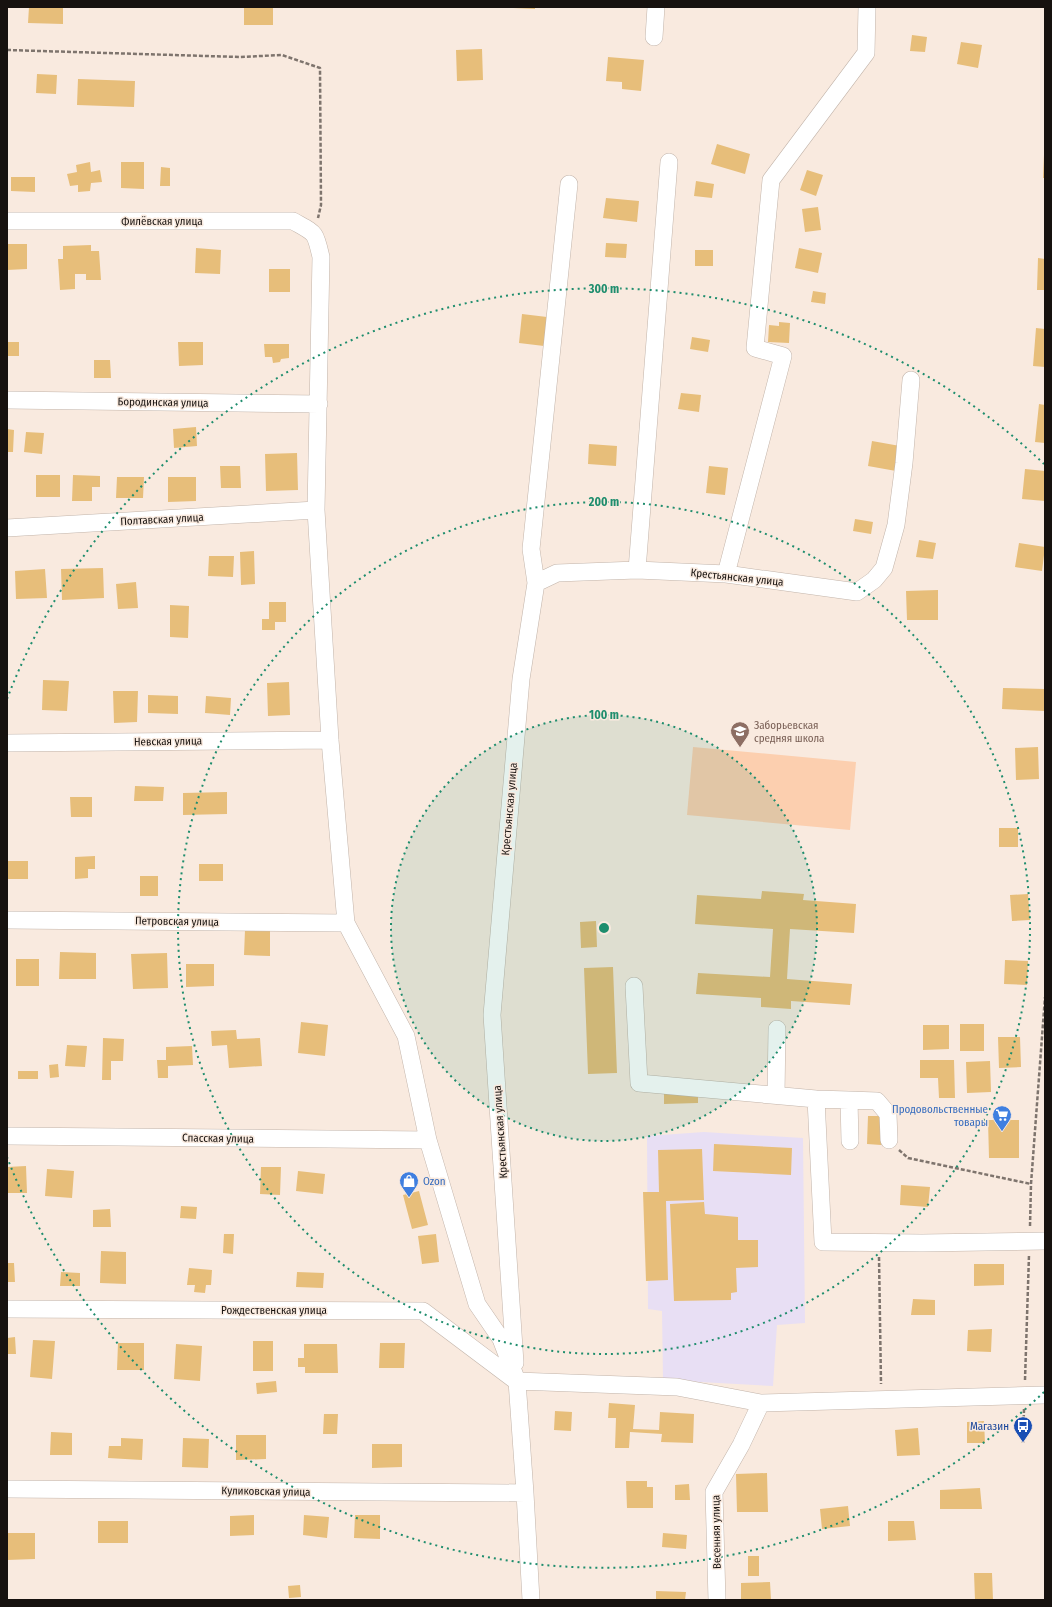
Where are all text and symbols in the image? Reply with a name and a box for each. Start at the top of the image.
street label: Филёвская улица [121,215,203,228]
text: 300 m [588,282,619,296]
street label: Бородинская улица [117,395,209,410]
text: 200 m [588,495,619,509]
street label: Полтавская улица [120,511,204,528]
street label: Крестьянская улица [690,566,784,589]
text: 100 m [589,708,619,722]
place label: Заборьевская средняя школа [754,719,824,745]
school or university icon: Заборьевская средняя школа [729,720,751,748]
street label: Невская улица [134,734,202,749]
street label: Крестьянская улица [499,762,520,856]
street label: Петровская улица [135,914,219,929]
centre of rings [597,921,611,935]
street label: Крестьянская улица [491,1085,510,1179]
place label: Продовольственные товары [892,1103,988,1129]
supermarket icon: Продовольственные товары [991,1104,1013,1132]
street label: Спасская улица [182,1131,254,1146]
shop icon: Ozon [398,1170,420,1198]
place label: Ozon [423,1175,446,1188]
street label: Рождественская улица [221,1304,327,1317]
bus stop icon: Магазин [1012,1415,1034,1443]
place label: Магазин [970,1420,1009,1433]
street label: Куликовская улица [221,1484,311,1499]
street label: Весенняя улица [709,1495,724,1569]

